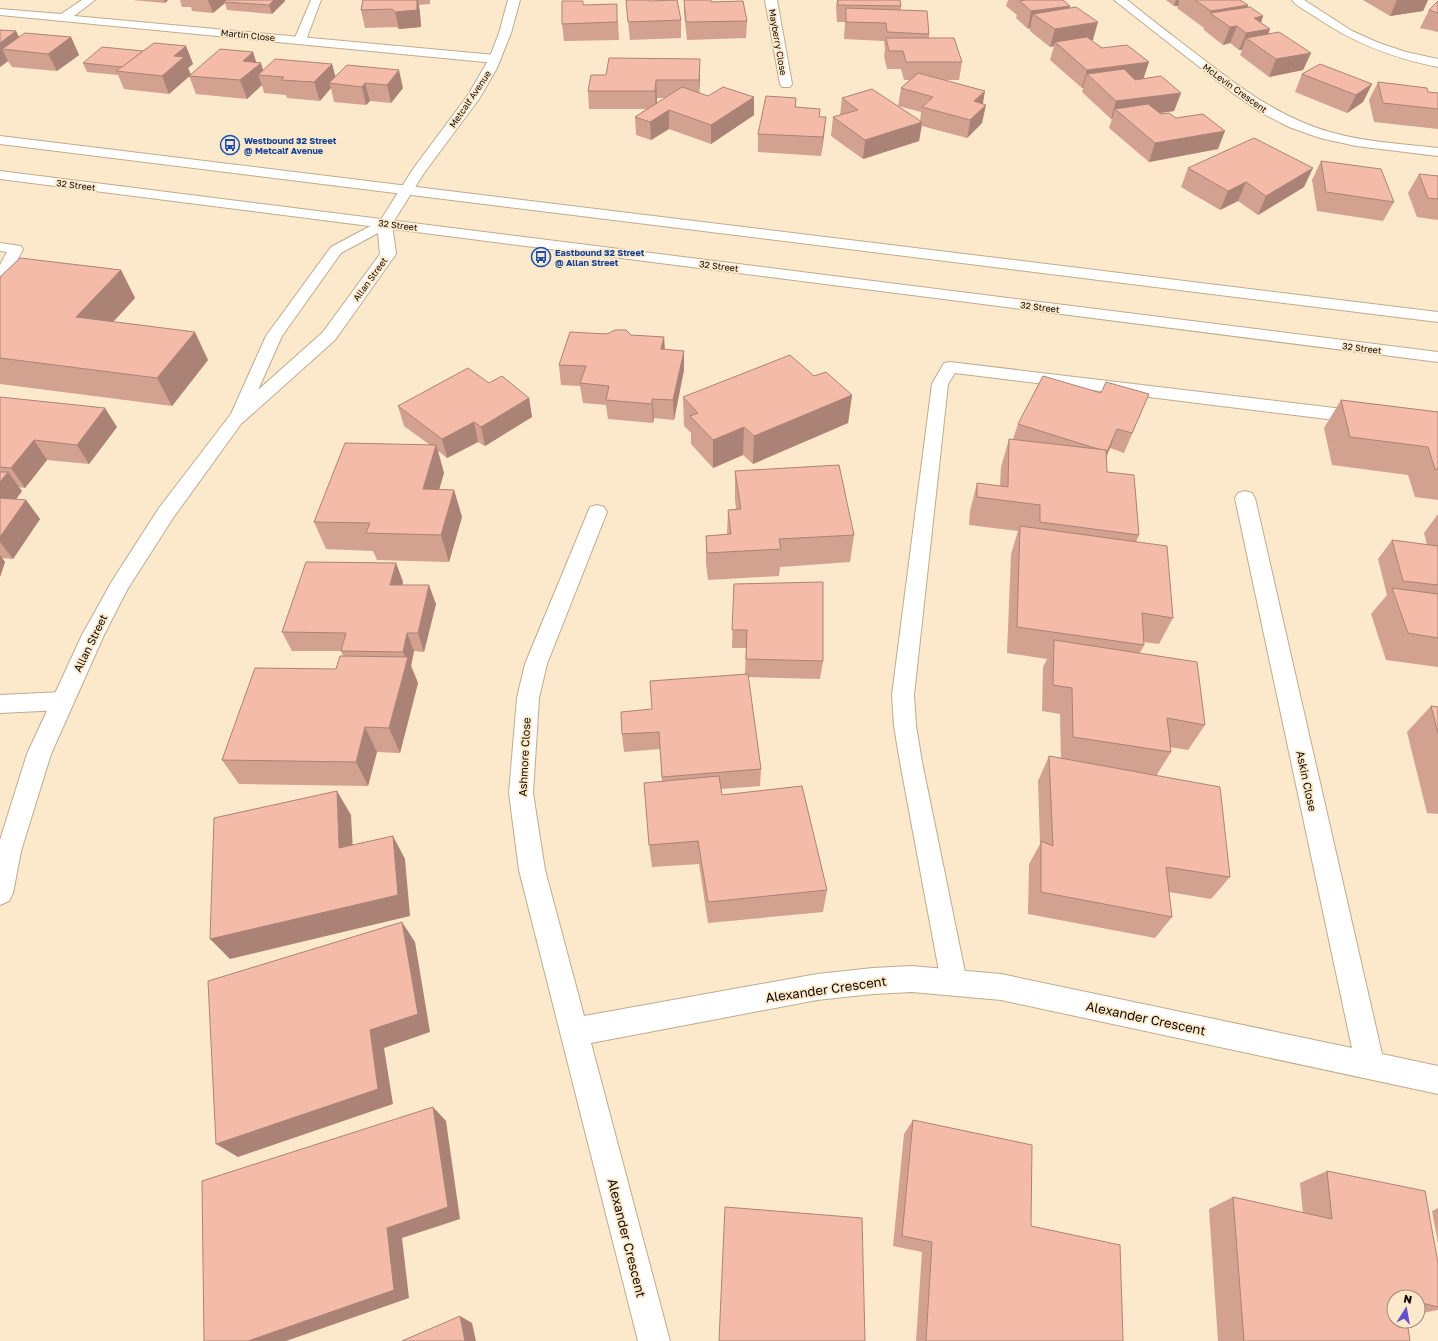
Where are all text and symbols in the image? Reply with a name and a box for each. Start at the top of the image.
street label: Mayberry Close [767,8,789,76]
street label: Martin Close [220,27,276,43]
street label: McLevin Crescent [1201,61,1270,115]
street label: Metcalf Avenue [447,68,493,130]
bus stop icon: Westbound 32 Street @ Metcalf Avenue [219,134,241,156]
place label: Westbound 32 Street @ Metcalf Avenue [244,135,337,156]
street label: 32 Street [56,177,97,193]
street label: 32 Street [378,217,419,233]
bus stop icon: Eastbound 32 Street @ Allan Street [530,246,552,268]
place label: Eastbound 32 Street @ Allan Street [555,247,645,268]
street label: Allan Street [351,255,390,303]
street label: 32 Street [699,258,740,274]
street label: 32 Street [1020,299,1061,315]
street label: 32 Street [1342,340,1383,356]
street label: Allan Street [70,612,110,674]
street label: Ashmore Close [515,717,533,797]
street label: Askin Close [1294,750,1320,812]
street label: Alexander Crescent [765,973,887,1005]
street label: Alexander Crescent [1085,998,1207,1038]
street label: Alexander Crescent [604,1177,650,1299]
north arrow [1386,1289,1426,1329]
text: N [1403,1292,1413,1306]

